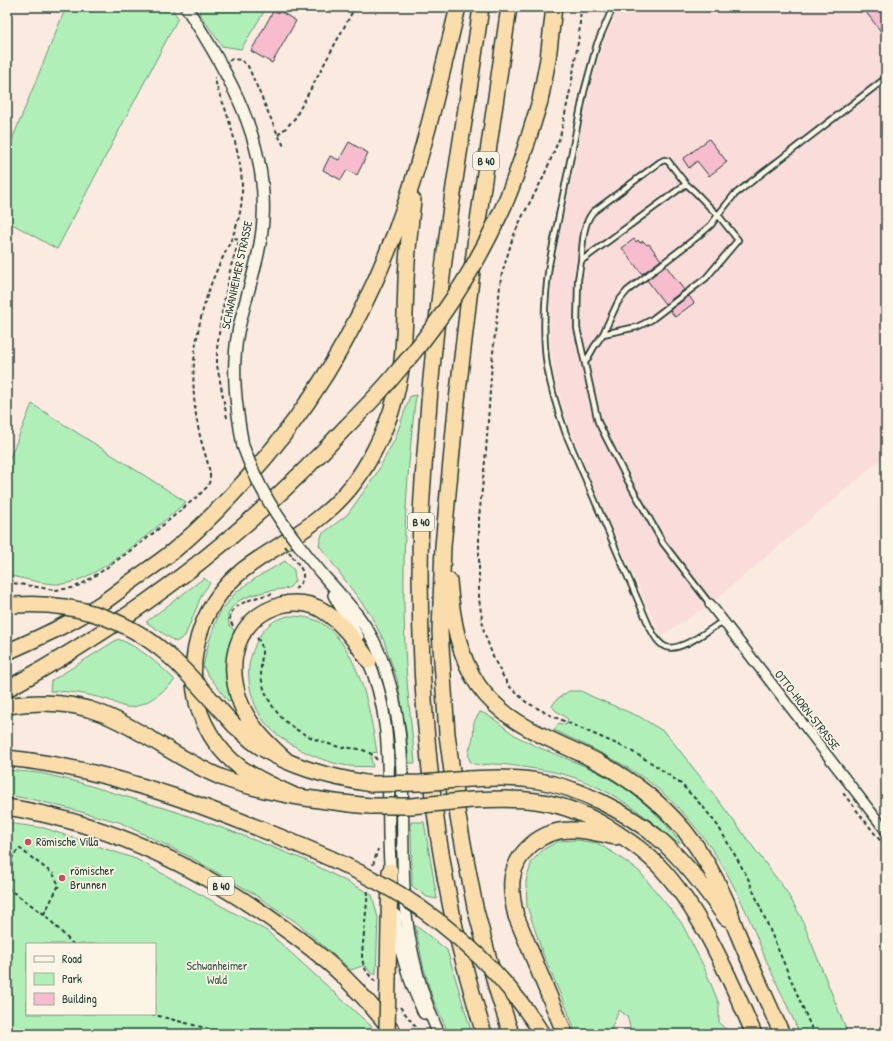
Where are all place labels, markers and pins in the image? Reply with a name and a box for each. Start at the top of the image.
place label: Römische Villa [36,833,99,850]
marker: Römische Villa [23,837,33,847]
place label: römischer Brunnen [70,862,114,893]
marker: römischer Brunnen [57,873,67,883]

